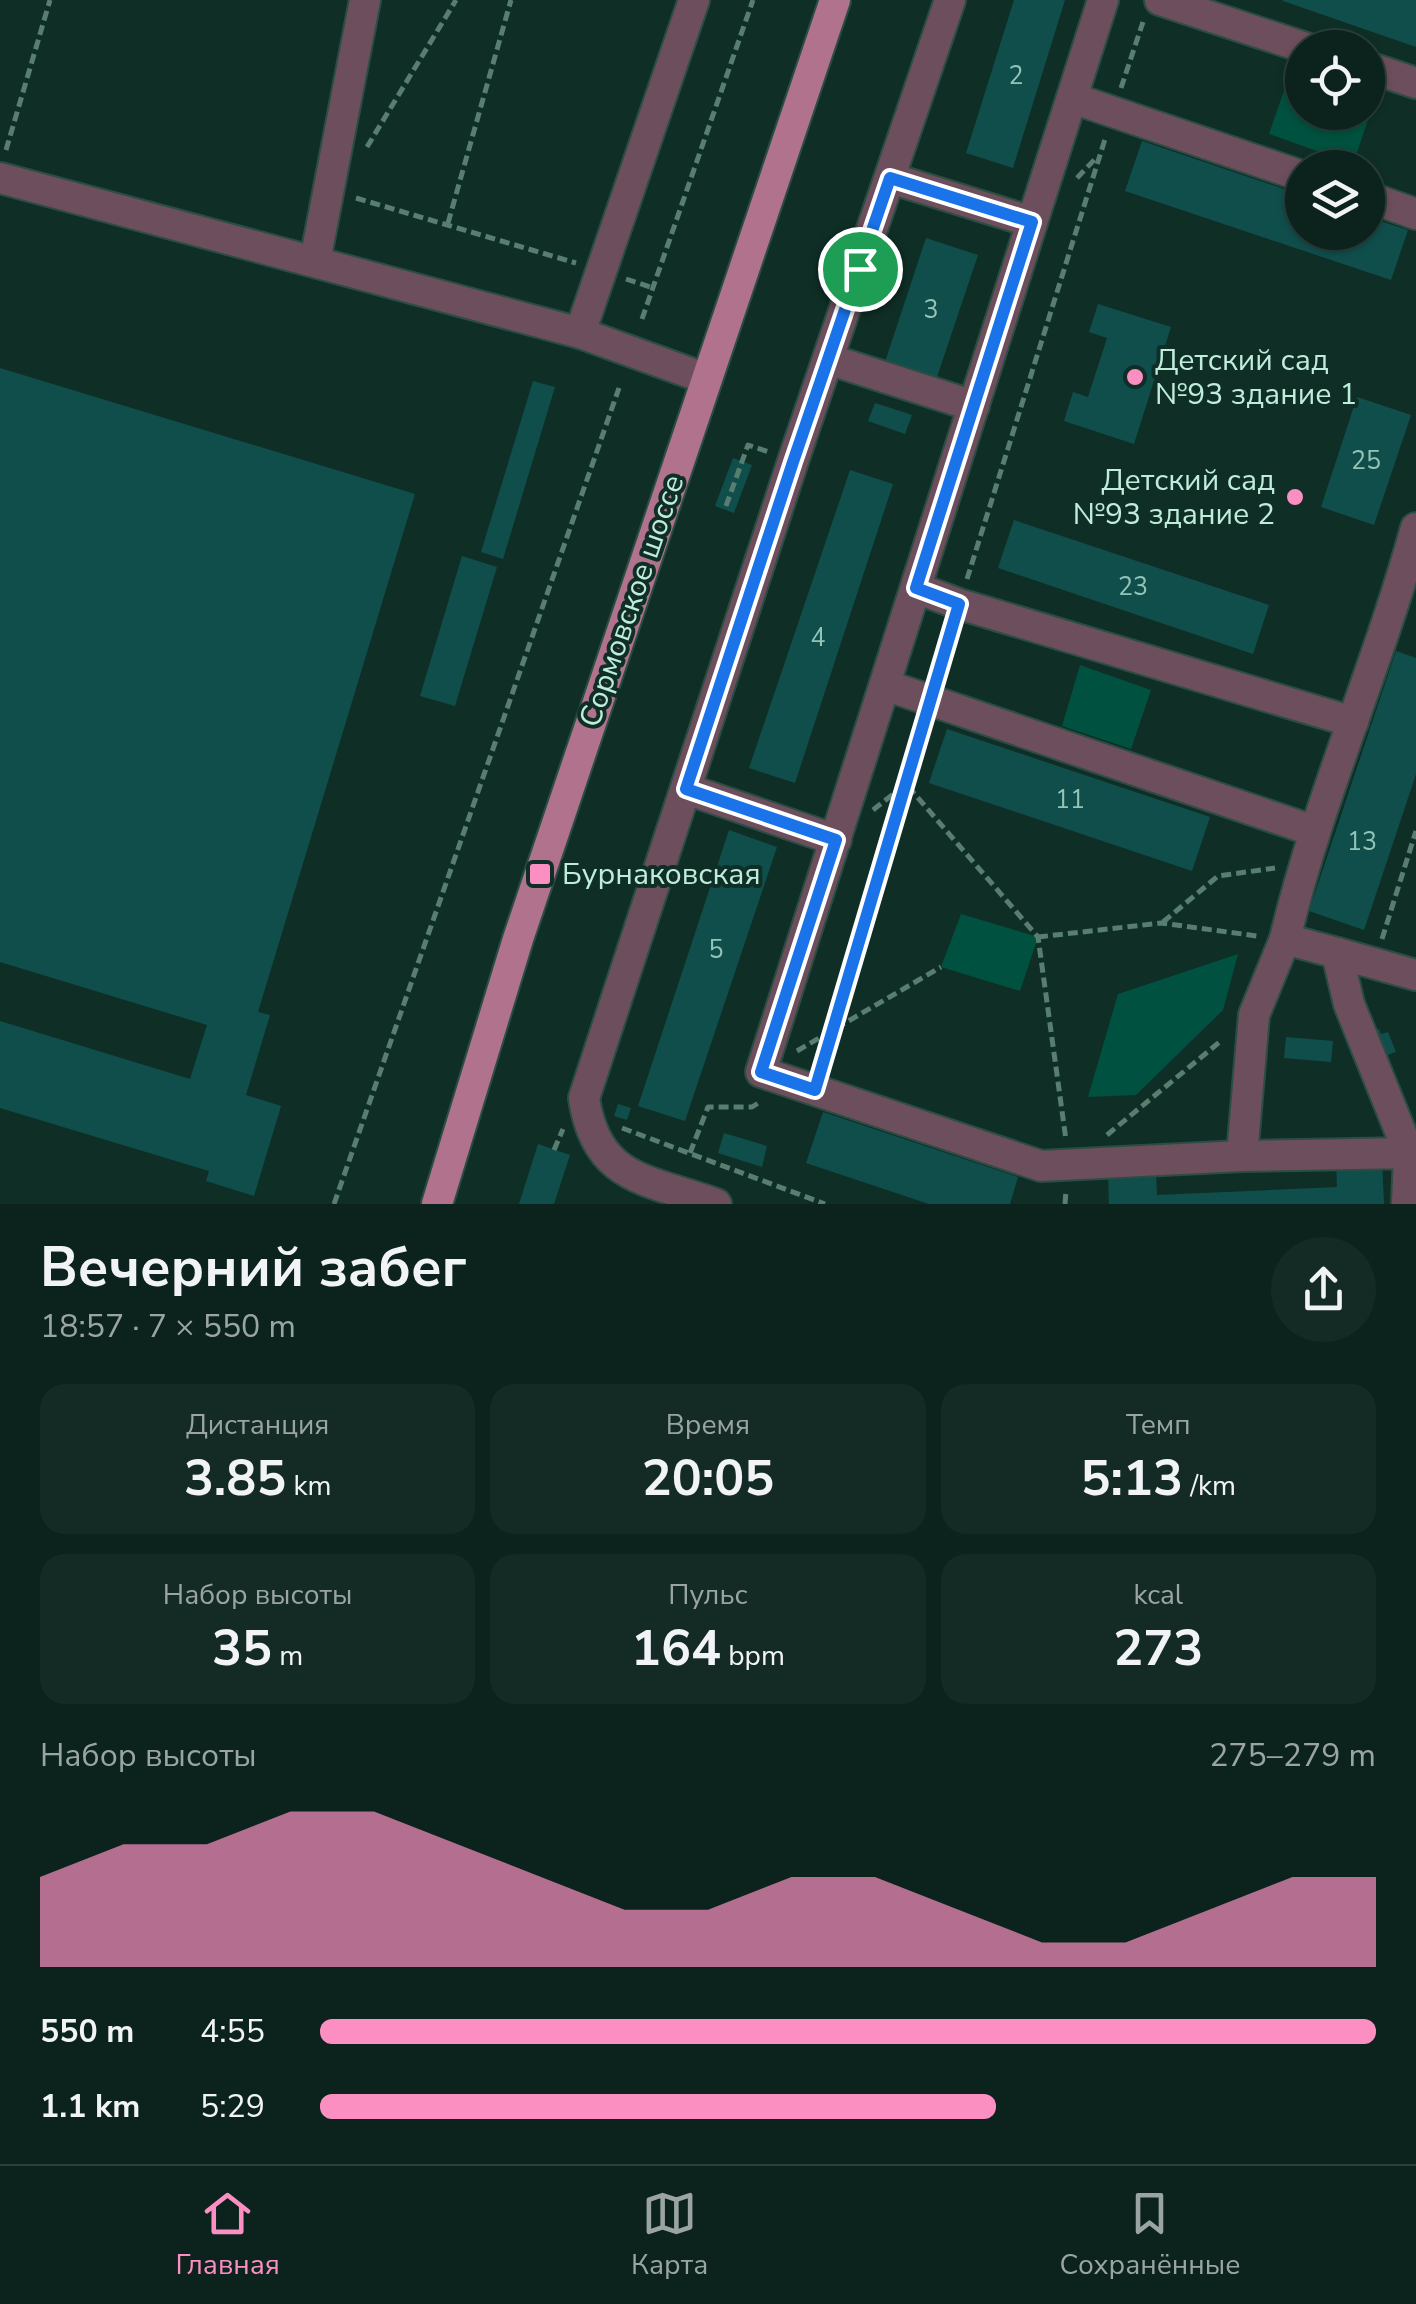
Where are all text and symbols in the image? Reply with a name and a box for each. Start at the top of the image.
map controls [1285,30,1385,250]
button: locate [1285,30,1385,130]
house number: 2 [1008,59,1024,93]
button: layers [1285,150,1385,250]
pin [818,227,903,312]
icon: arrive [833,242,888,297]
house number: 3 [923,293,939,327]
place label: Детский сад №93 здание 1 [1155,340,1357,415]
marker: Детский сад №93 здание 1 [1124,366,1146,388]
house number: 25 [1351,444,1381,478]
place label: Детский сад №93 здание 2 [1073,460,1275,535]
street label: Сормовское шоссе [570,469,694,733]
marker: Детский сад №93 здание 2 [1284,486,1306,508]
house number: 23 [1118,570,1148,604]
house number: 4 [810,621,826,655]
house number: 11 [1055,783,1085,817]
house number: 13 [1347,825,1377,859]
place label: Бурнаковская [562,854,761,895]
marker: Бурнаковская [527,861,553,887]
house number: 5 [708,933,724,967]
text: Вечерний забег [40,1230,467,1305]
button: share [1271,1237,1376,1342]
text: 18:57 · 7 × 550 m [40,1305,296,1348]
text: Дистанция [186,1406,329,1444]
text: Время [666,1406,750,1444]
text: Темп [1126,1406,1191,1444]
text: 3.85 [184,1444,286,1513]
text: 20:05 [642,1444,774,1513]
text: 5:13 [1081,1444,1183,1513]
text: km [286,1467,331,1505]
text: /km [1183,1467,1236,1505]
text: Набор высоты [163,1576,352,1614]
text: Пульс [668,1576,748,1614]
text: kcal [1134,1576,1183,1614]
text: 35 [212,1614,272,1683]
text: 164 [631,1614,721,1683]
text: 273 [1113,1614,1203,1683]
text: m [272,1637,303,1675]
text: bpm [721,1637,785,1675]
text: Набор высоты [40,1734,257,1777]
text: 275–279 m [1209,1734,1376,1777]
text: 550 m [40,2010,134,2053]
text: 4:55 [200,2010,265,2053]
text: 1.1 km [40,2085,140,2128]
text: 5:29 [200,2085,265,2128]
tab: Главная [176,2186,280,2284]
tab: Карта [631,2186,708,2284]
tab: Сохранённые [1059,2186,1240,2284]

